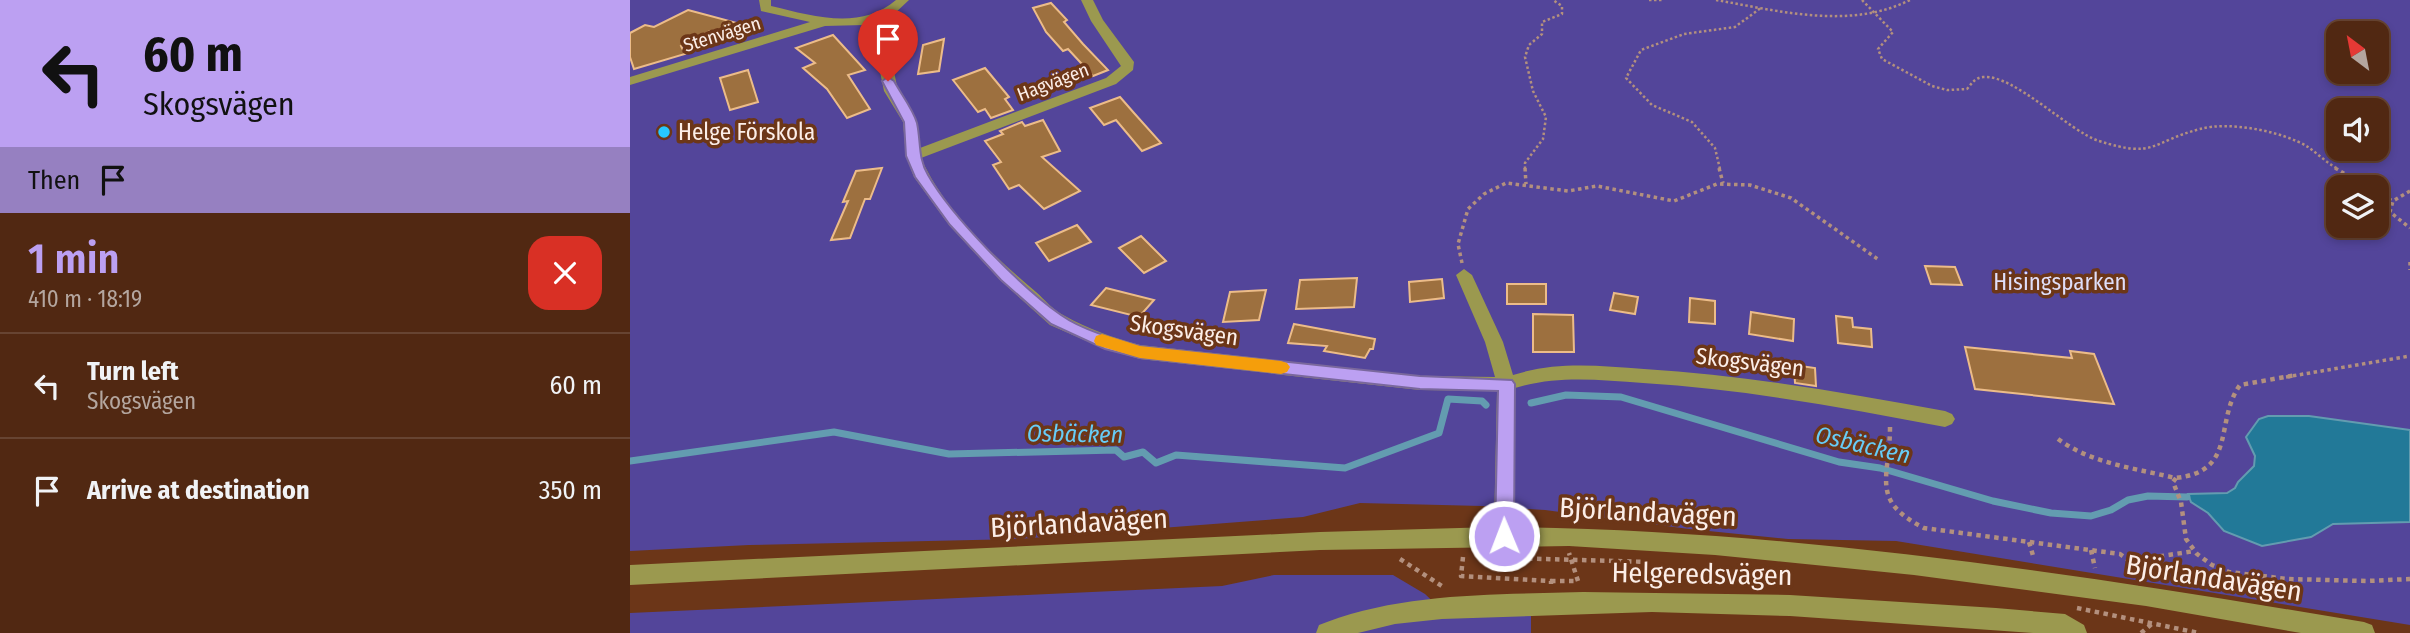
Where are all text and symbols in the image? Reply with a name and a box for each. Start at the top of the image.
pin [858,9,918,81]
street label: Stenvägen [680,11,764,57]
icon: arrive [869,20,907,58]
north arrow [2326,21,2389,84]
map controls [2326,21,2389,238]
text: 60 m [143,25,243,84]
icon: left [28,28,119,119]
street label: Hagvägen [1014,58,1092,106]
text: Skogsvägen [143,85,295,123]
button: sound [2326,98,2389,161]
place label: Helge Förskola [678,118,815,146]
marker: Helge Förskola [656,124,672,140]
icon: arrive [94,161,132,199]
text: Then [28,165,80,196]
button: layers [2326,175,2389,238]
text: 1 min [28,234,119,284]
button: close [528,236,602,310]
park label: Hisingsparken [1993,268,2127,296]
text: 410 m · 18:19 [28,285,142,313]
street label: Skogsvägen [1128,309,1240,351]
street label: Skogsvägen [1694,341,1806,383]
text: Turn left [87,356,179,387]
icon: left [28,367,66,405]
text: 60 m [549,370,602,401]
text: Skogsvägen [87,387,196,415]
water label: Osbäcken [1027,419,1123,449]
water label: Osbäcken [1813,421,1913,469]
icon: arrive [28,472,66,510]
text: Arrive at destination [87,475,310,506]
text: 350 m [539,475,602,506]
street label: Björlandavägen [1558,491,1738,533]
position arrow [1467,499,1541,573]
street label: Björlandavägen [989,502,1169,544]
street label: Björlandavägen [2124,548,2304,608]
street label: Helgeredsvägen [1611,556,1793,592]

